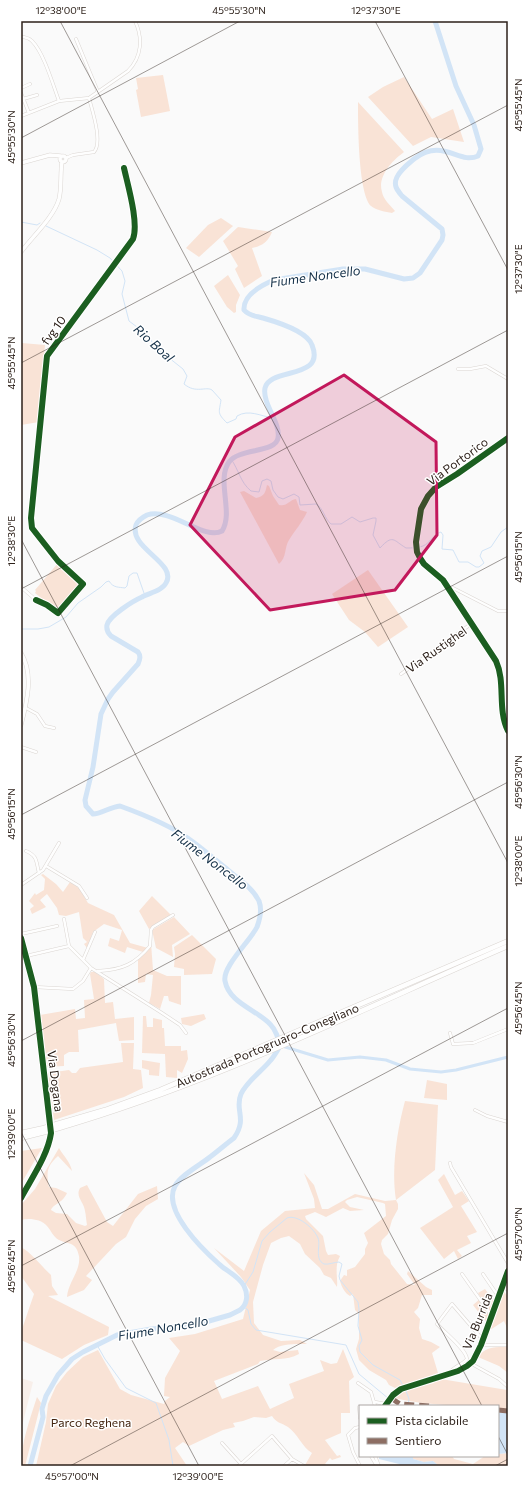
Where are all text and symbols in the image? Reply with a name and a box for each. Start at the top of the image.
text: 12°38'00"E [35,4,87,16]
text: 45°55'30"N [212,4,266,16]
text: 12°37'30"E [351,4,401,16]
text: 45°55'45"N [512,79,524,131]
text: 45°55'30"N [5,110,17,164]
text: 12°37'30"E [512,244,524,294]
water label: Fiume Noncello [269,262,362,290]
street label: fvg 10 [38,313,68,347]
water label: Rio Boal [131,321,178,366]
text: 45°55'45"N [5,337,17,389]
street label: Via Portorico [424,434,490,488]
text: 12°38'30"E [5,516,17,566]
text: 45°56'15"N [512,531,524,583]
street label: Via Rustighel [403,623,469,675]
text: 45°56'30"N [512,755,524,809]
text: 45°56'15"N [5,788,17,840]
water label: Fiume Noncello [169,825,252,893]
text: 12°38'00"E [512,835,524,887]
text: 45°56'45"N [512,981,524,1035]
street label: Autostrada Portogruaro-Conegliano [173,1000,361,1090]
text: 45°56'30"N [5,1013,17,1067]
street label: Via Dogana [45,1050,67,1112]
text: 12°39'00"E [5,1108,17,1160]
text: 45°57'00"N [512,1207,524,1261]
text: 45°56'45"N [5,1239,17,1293]
street label: Via Burrida [459,1290,495,1352]
water label: Fiume Noncello [117,1312,210,1344]
legend [359,1405,499,1457]
text: Pista ciclabile [395,1413,468,1427]
park label: Parco Reghena [51,1415,131,1429]
text: Sentiero [395,1433,441,1447]
text: 45°57'00"N [45,1470,99,1482]
text: 12°39'00"E [172,1470,224,1482]

